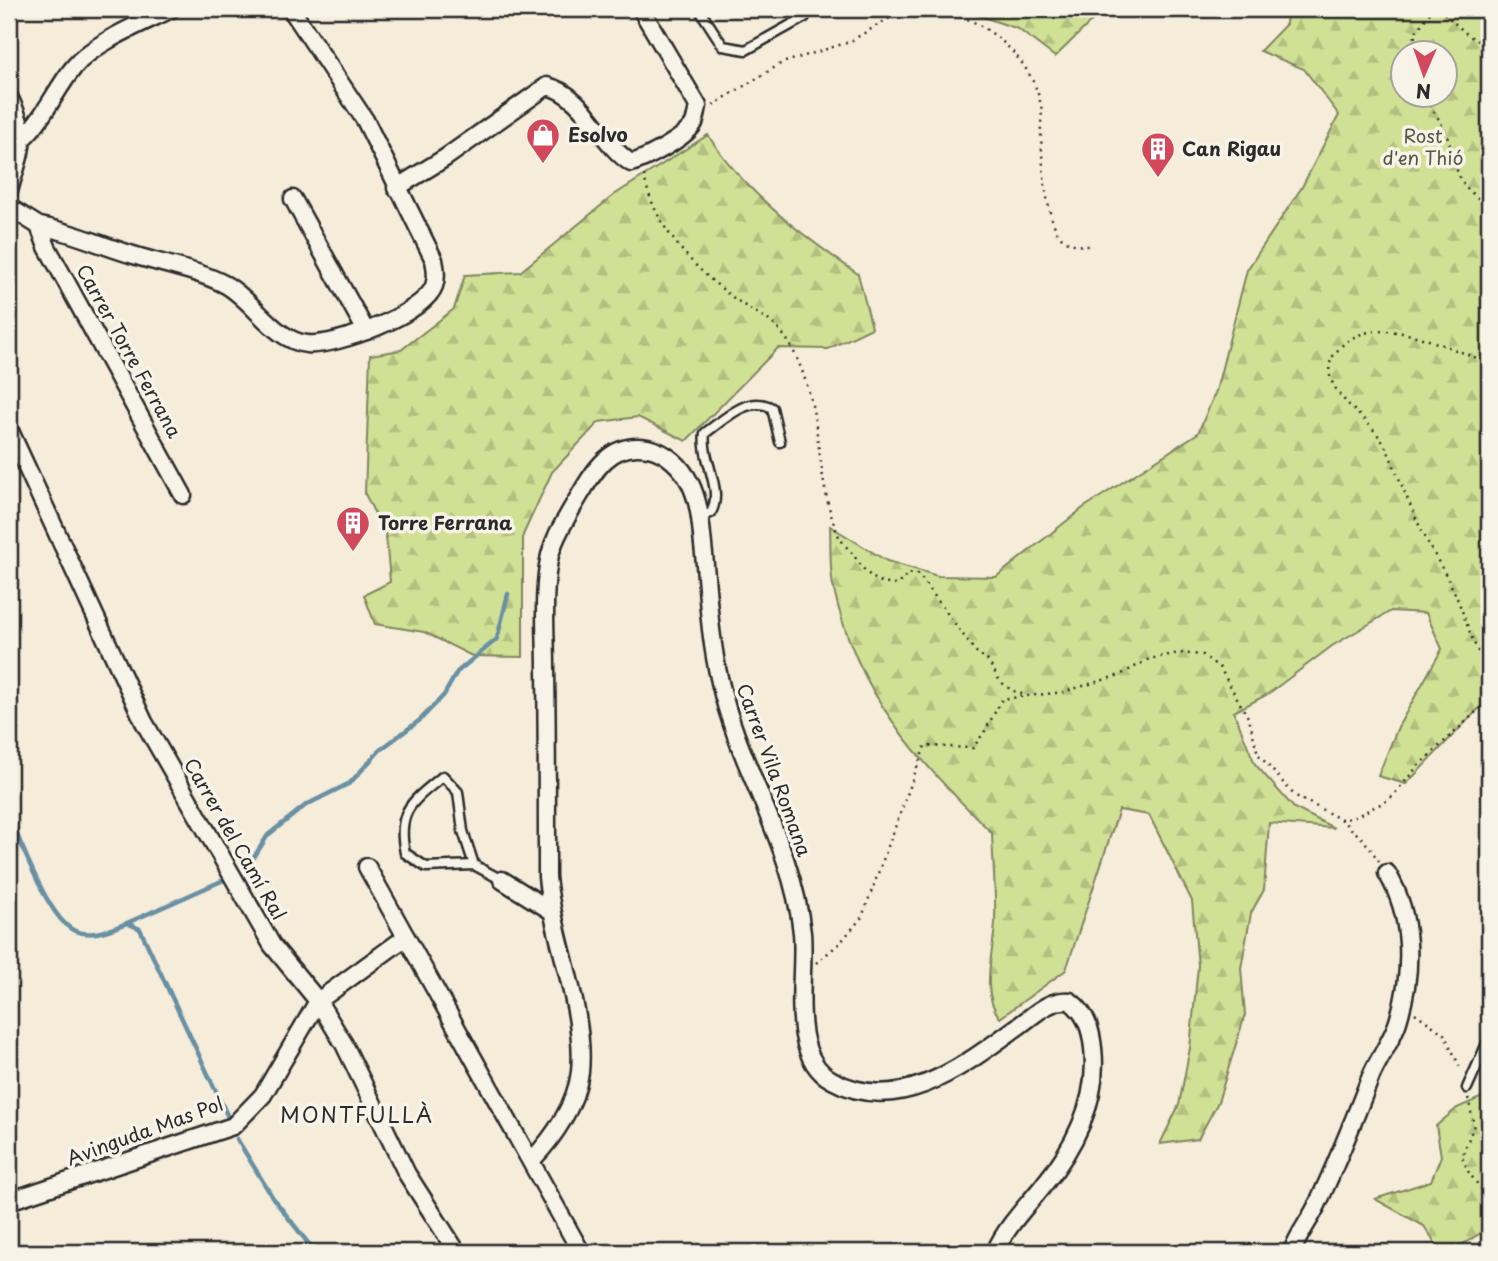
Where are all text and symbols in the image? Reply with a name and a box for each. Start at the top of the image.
north arrow [1390,38,1460,108]
text: N [1415,78,1431,106]
shop icon: Esolvo [524,116,562,165]
place label: Esolvo [568,120,628,148]
park label: Rost d'en Thió [1383,121,1463,171]
building icon: Can Rigau [1139,130,1177,179]
place label: Can Rigau [1182,134,1281,162]
street label: Carrer Torre Ferrana [70,259,189,443]
building icon: Torre Ferrana [334,504,372,553]
place label: Torre Ferrana [378,508,512,536]
street label: Carrer Vila Romana [731,679,819,860]
street label: Carrer del Camí Ral [178,752,294,925]
street label: Avinguda Mas Pol [62,1089,227,1171]
district label: MONTFULLÀ [280,1098,434,1130]

